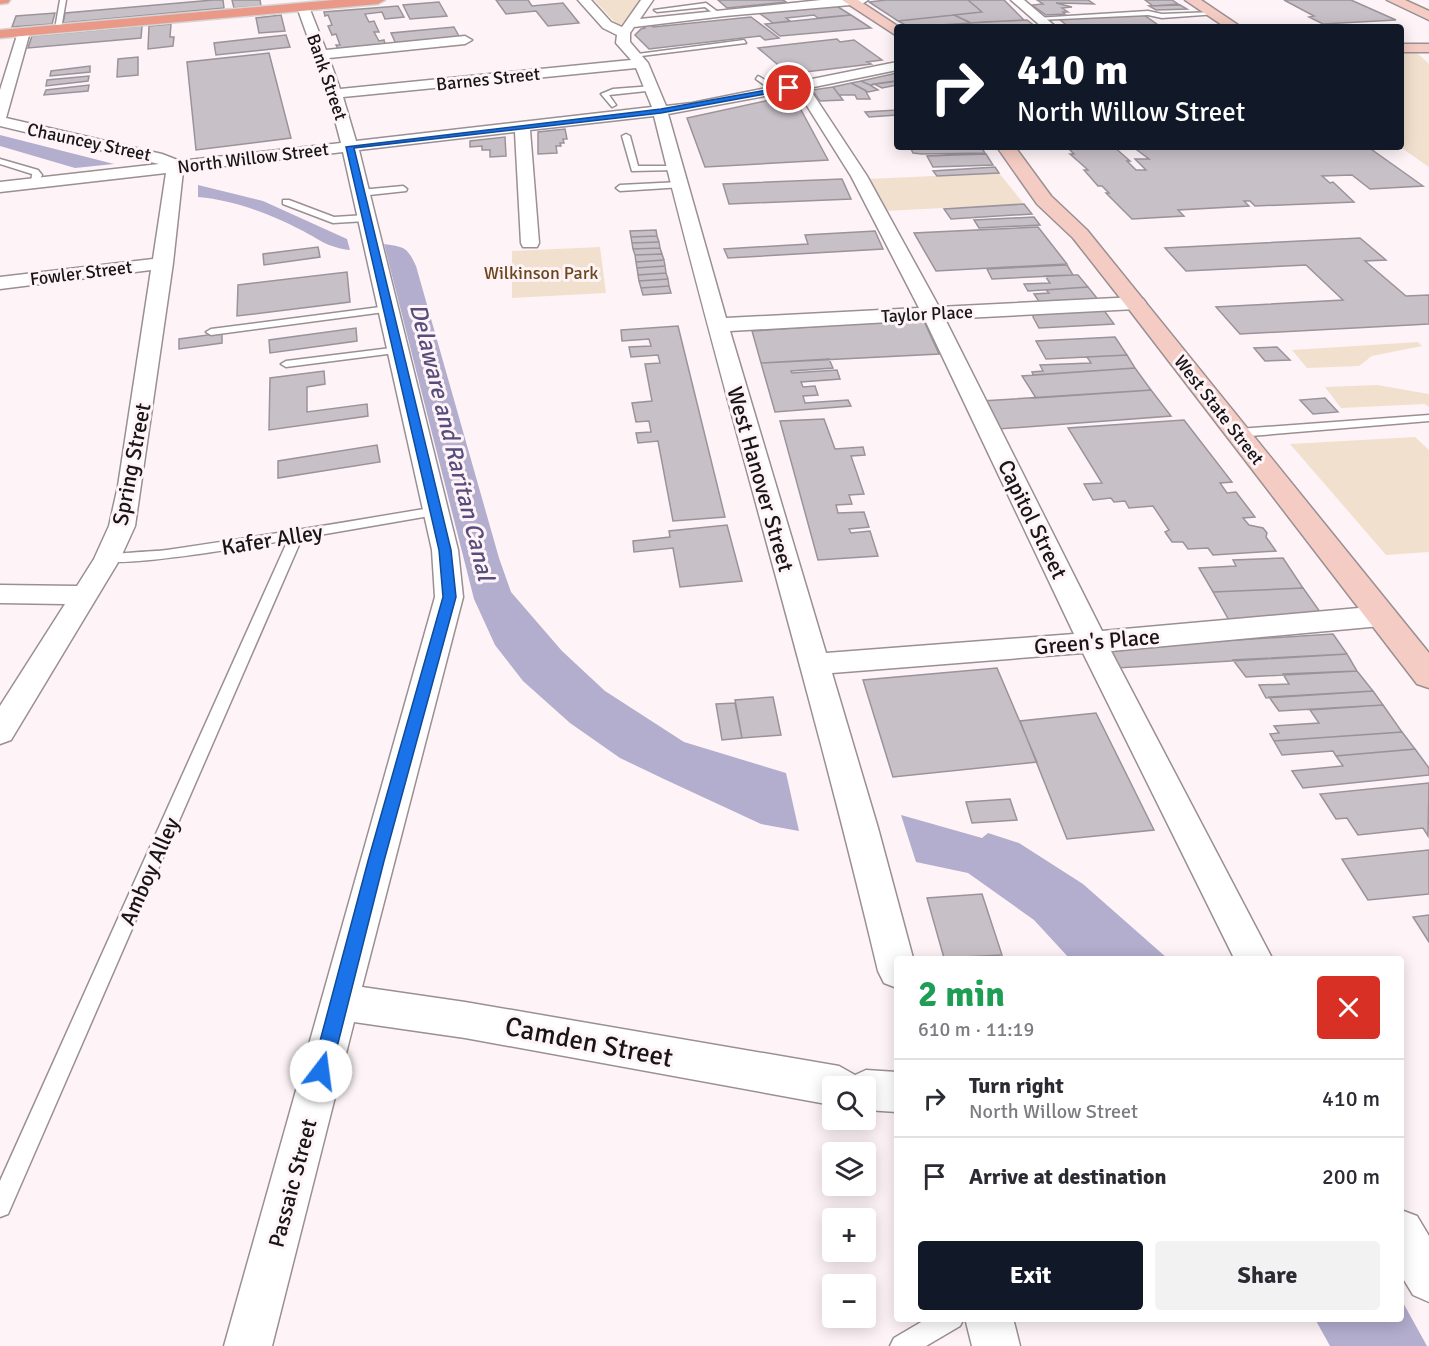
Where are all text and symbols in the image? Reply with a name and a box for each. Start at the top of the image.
street label: Bank Street [302,31,352,123]
text: 410 m [1017,45,1128,96]
icon: right [918,48,996,126]
pin [763,62,814,113]
street label: Barnes Street [435,63,541,95]
icon: arrive [772,71,805,104]
text: North Willow Street [1017,96,1245,129]
street label: Chauncey Street [25,118,153,166]
street label: North Willow Street [176,138,330,178]
street label: Fowler Street [29,256,133,290]
park label: Wilkinson Park [484,262,598,284]
water label: Delaware and Raritan Canal [403,300,501,586]
street label: Taylor Place [881,301,973,327]
street label: West State Street [1169,351,1269,469]
street label: West Hanover Street [721,384,800,575]
street label: Spring Street [106,400,157,528]
street label: Capitol Street [992,455,1073,584]
street label: Kafer Alley [220,518,325,561]
street label: Green's Place [1033,623,1161,660]
street label: Amboy Alley [114,812,186,929]
text: 2 min [918,972,1005,1017]
button: close [1317,976,1380,1039]
street label: Camden Street [502,1010,676,1075]
text: 610 m · 11:19 [918,1017,1034,1042]
position arrow [289,1039,353,1103]
text: Turn right [969,1072,1064,1099]
map controls [822,1076,876,1328]
button: search [822,1076,876,1130]
icon: right [918,1082,951,1115]
text: 410 m [1322,1085,1380,1112]
text: North Willow Street [969,1099,1138,1124]
street label: Passaic Street [262,1116,323,1250]
button: layers [822,1142,876,1196]
icon: arrive [918,1160,951,1193]
text: Arrive at destination [969,1163,1166,1190]
text: 200 m [1322,1163,1380,1190]
button: + [822,1208,876,1262]
button: Exit [918,1241,1143,1310]
button: Share [1155,1241,1380,1310]
button: − [822,1274,876,1328]

